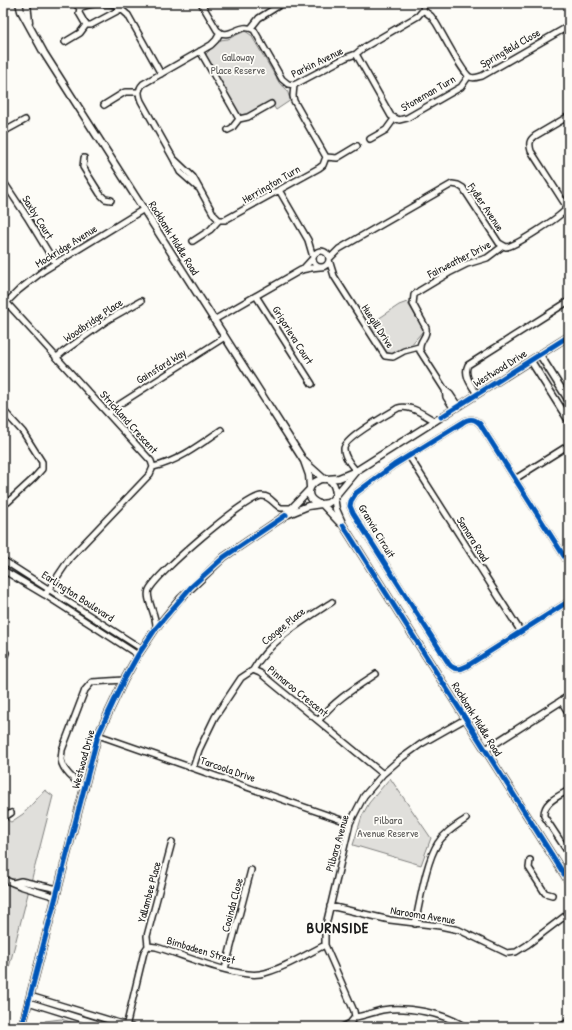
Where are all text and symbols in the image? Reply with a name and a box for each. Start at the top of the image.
street label: Springfield Close [478,25,543,71]
street label: Parkin Avenue [289,43,346,81]
park label: Galloway Place Reserve [211,50,266,77]
street label: Stoneman Turn [398,72,458,114]
street label: Herrington Turn [239,162,303,206]
street label: Fydler Avenue [464,179,508,234]
street label: Saxby Court [19,193,57,242]
street label: Rockbank Middle Road [146,198,203,278]
street label: Mockridge Avenue [32,221,100,271]
street label: Fairweather Drive [424,237,494,281]
street label: Woodbridge Place [61,295,126,345]
street label: Huegill Drive [359,302,398,351]
street label: Grigorieva Court [269,303,317,367]
street label: Gainsford Way [133,345,189,387]
street label: Westwood Drive [471,346,530,390]
street label: Strickland Crescent [97,388,161,456]
street label: Granvia Circuit [356,502,399,561]
street label: Samara Road [454,514,493,565]
street label: Earlington Boulevard [39,567,117,625]
street label: Coogee Place [258,604,308,648]
street label: Pinnaroo Crescent [265,662,331,720]
street label: Rockbank Middle Road [449,679,506,759]
street label: Westwood Drive [68,727,98,790]
street label: Tarcoola Drive [199,753,258,785]
street label: Pilbara Avenue [322,812,352,873]
park label: Pilbara Avenue Reserve [357,813,419,840]
street label: Yallambee Place [134,859,164,924]
street label: Cooinda Close [218,876,246,934]
street label: Narooma Avenue [390,903,457,927]
district label: BURNSIDE [307,917,369,938]
street label: Bimbadeen Street [165,933,237,967]

